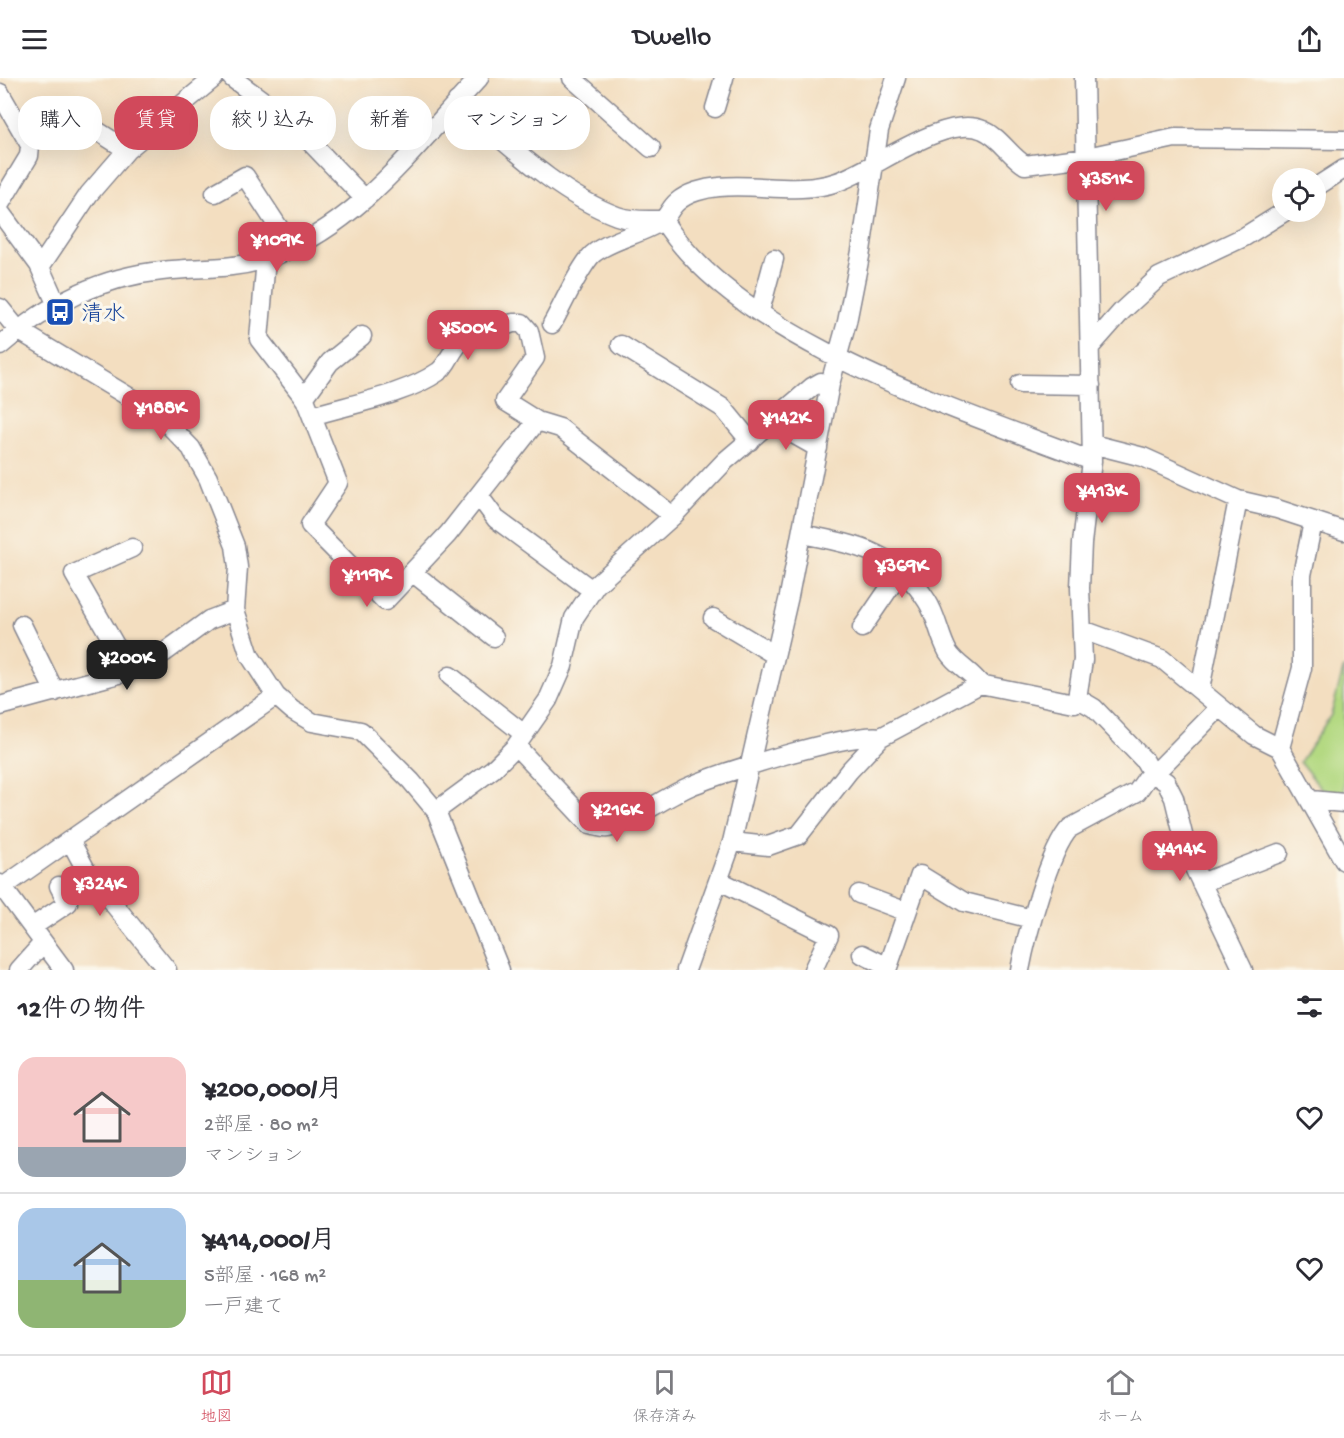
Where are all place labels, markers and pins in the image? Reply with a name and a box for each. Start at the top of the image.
pin: ¥351K [1064,161,1148,212]
pin: ¥109K [235,222,319,273]
bus stop icon: 清水 [44,296,76,328]
place label: 清水 [81,302,125,329]
pin: ¥500K [426,310,510,361]
pin: ¥188K [119,390,203,441]
pin: ¥142K [744,400,828,451]
pin: ¥413K [1060,473,1144,524]
pin: ¥369K [860,548,944,599]
pin: ¥119K [325,557,409,608]
pin: ¥200K [85,640,169,691]
pin: ¥216K [575,792,659,843]
pin: ¥414K [1138,831,1222,882]
pin: ¥324K [58,866,142,917]

